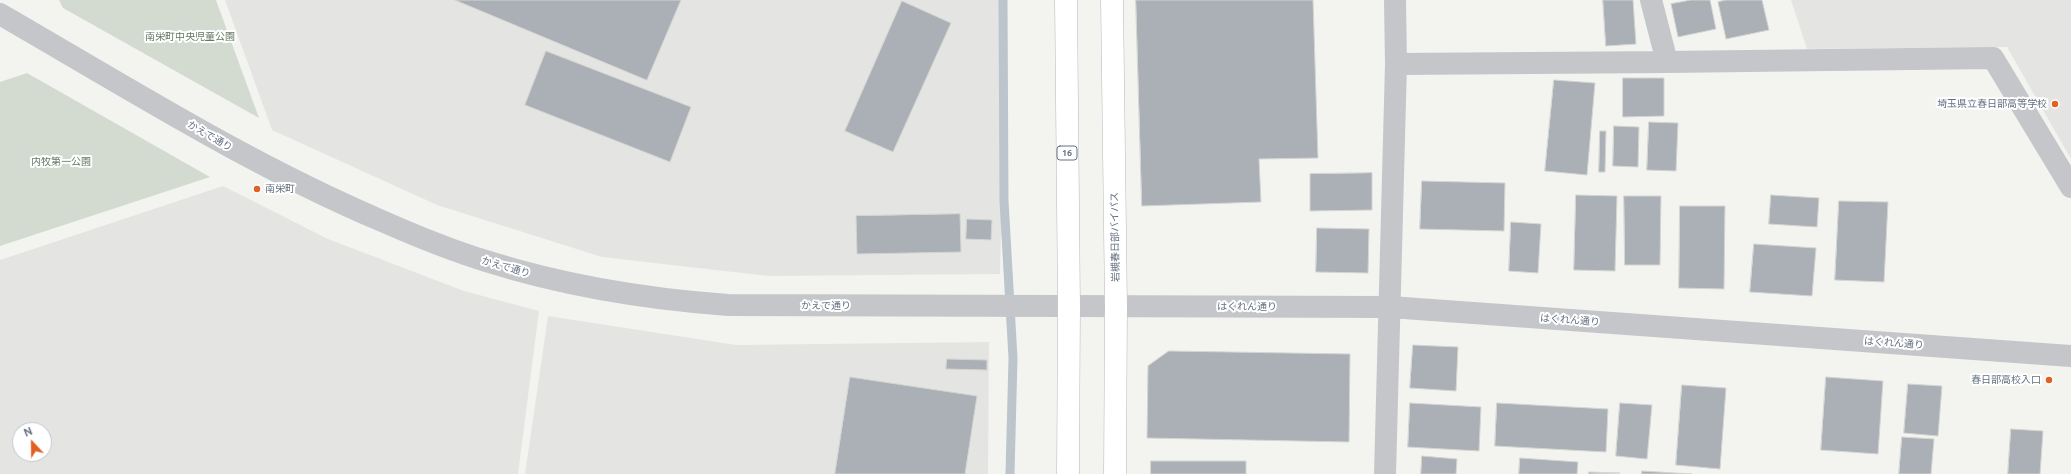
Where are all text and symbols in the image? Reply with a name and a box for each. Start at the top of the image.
park label: 南栄町中央児童公園 [145,31,235,43]
place label: 埼玉県立春日部高等学校 [1937,98,2047,110]
marker: 埼玉県立春日部高等学校 [2050,99,2060,109]
street label: かえで通り [185,118,235,154]
road number: 16 [1057,146,1077,160]
park label: 内牧第一公園 [31,156,91,168]
place label: 南栄町 [265,183,295,195]
marker: 南栄町 [252,184,262,194]
street label: 岩槻春日部バイパス [1108,192,1122,282]
street label: かえで通り [480,254,532,280]
street label: かえで通り [801,300,851,312]
street label: はくれん通り [1217,301,1277,313]
street label: はくれん通り [1540,312,1600,328]
street label: はくれん通り [1864,335,1924,351]
place label: 春日部高校入口 [1971,374,2041,386]
marker: 春日部高校入口 [2044,375,2054,385]
north arrow [12,422,52,462]
text: N [22,425,34,439]

